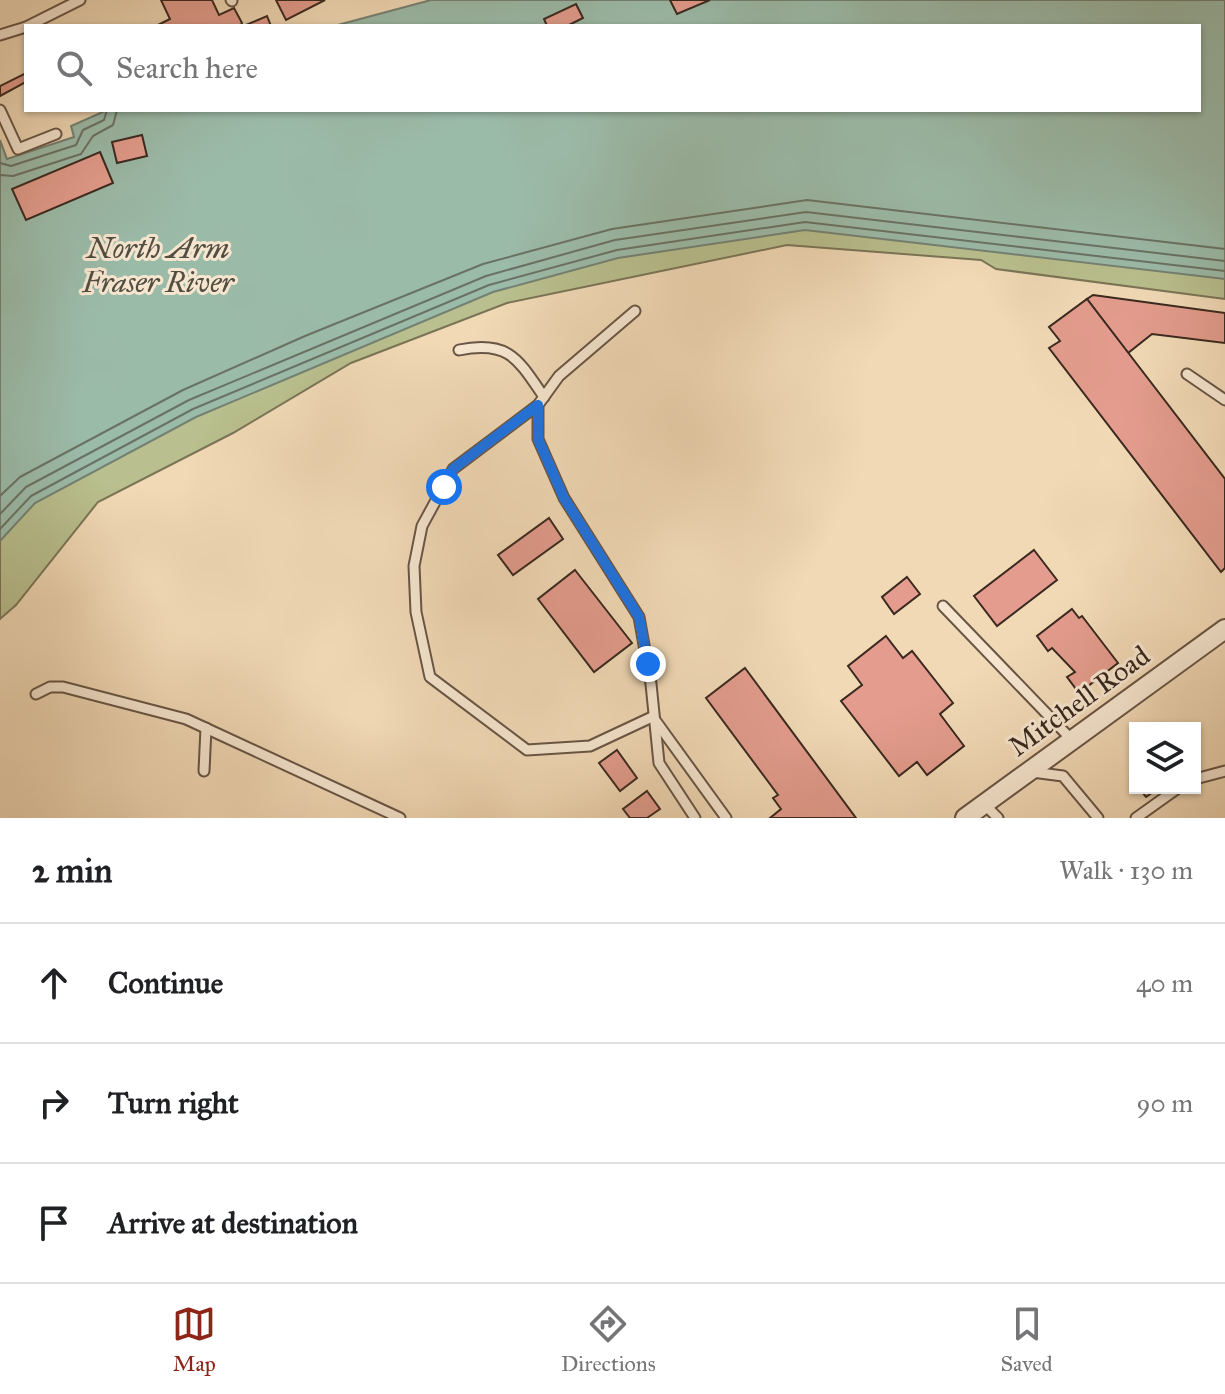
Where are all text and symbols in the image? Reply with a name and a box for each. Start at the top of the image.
search box [24,24,1201,112]
icon: search [52,46,96,90]
text: Search here [116,50,258,86]
water label: North Arm Fraser River [81,230,235,300]
route start [426,469,462,505]
street label: Mitchell Road [1002,638,1156,764]
route end [630,646,666,682]
map controls [1129,722,1201,794]
button: layers [1129,722,1201,794]
text: 2 min [32,850,112,891]
text: Walk · 130 m [1059,854,1193,886]
icon: ahead [32,961,76,1005]
text: Continue [108,965,223,1001]
text: 40 m [1136,967,1193,999]
icon: right [32,1081,76,1125]
text: Turn right [108,1085,239,1121]
text: 90 m [1136,1087,1193,1119]
icon: arrive [32,1201,76,1245]
text: Arrive at destination [108,1205,358,1241]
tab: Map [172,1302,216,1377]
tab: Directions [561,1302,656,1377]
tab: Saved [1000,1302,1053,1377]

